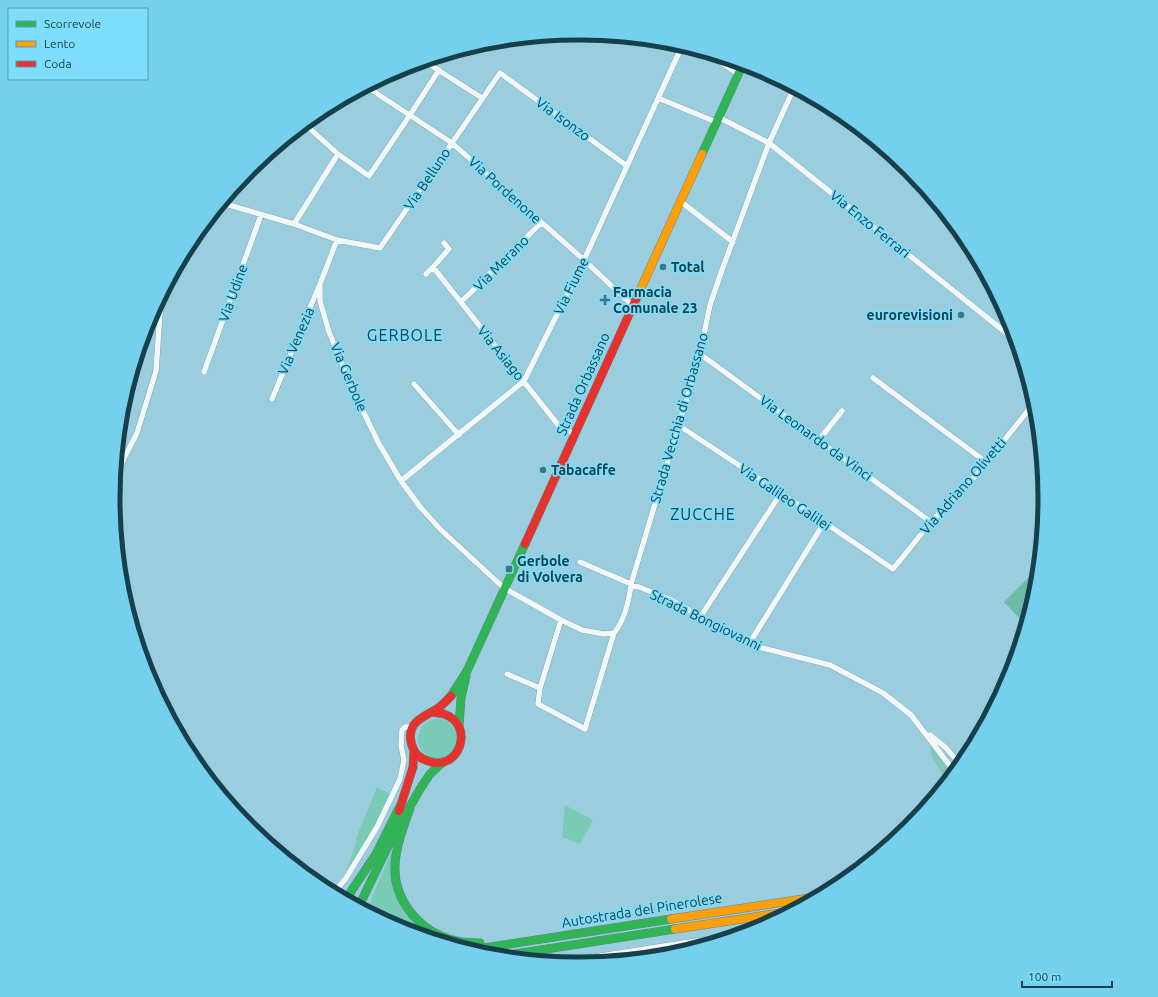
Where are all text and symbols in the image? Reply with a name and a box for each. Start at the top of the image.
legend [8,8,148,80]
text: Scorrevole [44,17,101,30]
text: Lento [44,37,75,50]
text: Coda [44,57,72,70]
street label: Via Isonzo [533,94,593,144]
street label: Via Belluno [400,145,454,213]
street label: Via Pordenone [465,153,545,227]
street label: Via Enzo Ferrari [827,187,913,261]
street label: Via Merano [470,232,532,294]
street label: Via Fiume [550,255,592,317]
place label: Total [671,259,705,275]
street label: Via Udine [215,262,251,324]
marker: Total [658,262,668,272]
place label: Farmacia Comunale 23 [613,284,698,316]
marker: Farmacia Comunale 23 [600,295,610,305]
street label: Via Venezia [275,305,317,377]
place label: eurorevisioni [867,307,953,323]
marker: eurorevisioni [956,310,966,320]
street label: Via Asiago [474,323,528,383]
district label: GERBOLE [367,326,443,344]
street label: Strada Orbassano [553,330,613,438]
street label: Strada Vecchia di Orbassano [647,331,711,505]
street label: Via Gerbole [327,340,371,414]
street label: Via Leonardo da Vinci [756,392,876,484]
street label: Via Adriano Olivetti [917,435,1009,537]
street label: Via Galileo Galilei [736,460,834,534]
place label: Tabacaffe [551,462,616,478]
marker: Tabacaffe [538,465,548,475]
district label: ZUCCHE [670,505,736,523]
place label: Gerbole di Volvera [517,553,583,585]
marker: Gerbole di Volvera [504,564,514,574]
street label: Strada Bongiovanni [648,586,764,654]
street label: Autostrada del Pinerolese [561,889,723,931]
scale bar [1022,963,1112,989]
text: 100 m [1028,970,1061,983]

